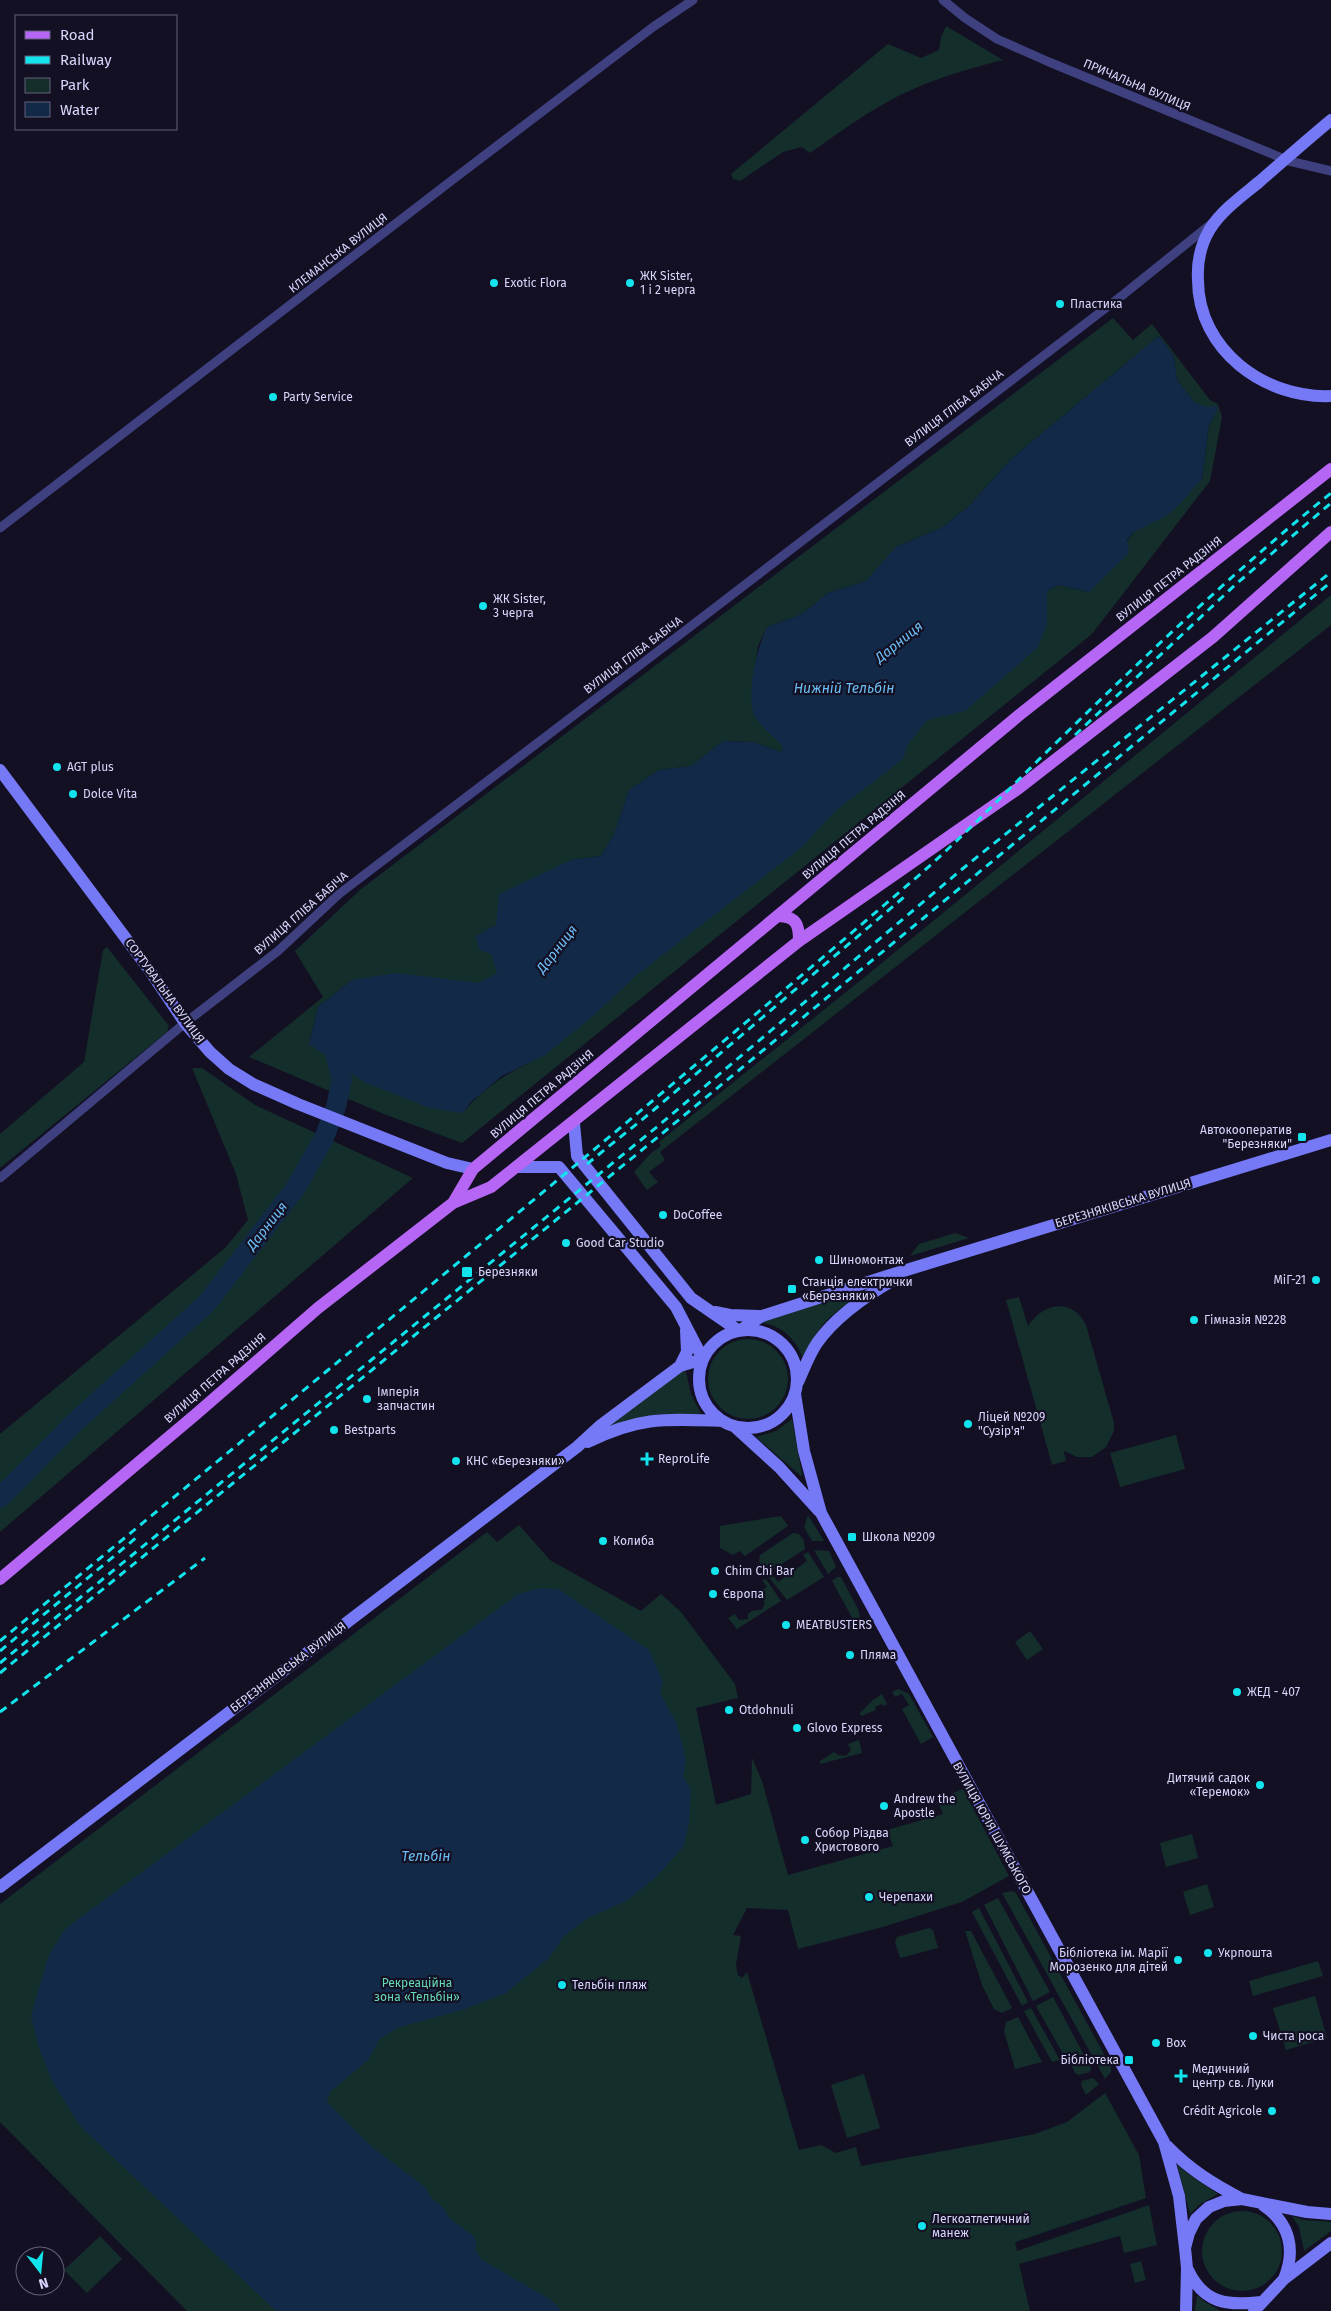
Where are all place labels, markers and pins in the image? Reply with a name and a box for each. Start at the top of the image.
place label: ЖК Sister, 1 і 2 черга [640,269,696,297]
place label: Exotic Flora [504,276,567,290]
marker: Exotic Flora [488,277,500,289]
marker: ЖК Sister, 1 і 2 черга [624,277,636,289]
place label: Пластика [1070,297,1122,311]
marker: Пластика [1054,298,1066,310]
place label: Party Service [283,390,353,404]
marker: Party Service [267,391,279,403]
place label: ЖК Sister, 3 черга [493,592,546,620]
marker: ЖК Sister, 3 черга [477,600,489,612]
place label: AGT plus [67,760,114,774]
marker: AGT plus [51,761,63,773]
place label: Dolce Vita [83,787,137,801]
marker: Dolce Vita [67,788,79,800]
place label: Автокооператив "Березняки" [1200,1123,1292,1151]
marker: Автокооператив "Березняки" [1296,1131,1308,1143]
place label: DoCoffee [673,1208,722,1222]
marker: DoCoffee [657,1209,669,1221]
place label: Good Car Studio [576,1236,664,1250]
marker: Good Car Studio [560,1237,572,1249]
place label: Шиномонтаж [829,1253,904,1267]
marker: Шиномонтаж [813,1254,825,1266]
marker: Березняки [460,1265,474,1279]
place label: Березняки [478,1265,538,1279]
place label: МіГ-21 [1273,1273,1306,1287]
marker: МіГ-21 [1310,1274,1322,1286]
place label: Станція електрички «Березняки» [802,1275,913,1303]
marker: Станція електрички «Березняки» [786,1283,798,1295]
place label: Гімназія №228 [1204,1313,1287,1327]
marker: Гімназія №228 [1188,1314,1200,1326]
place label: Імперія запчастин [377,1385,435,1413]
marker: Імперія запчастин [361,1393,373,1405]
place label: Ліцей №209 "Сузір'я" [978,1410,1045,1438]
marker: Ліцей №209 "Сузір'я" [962,1418,974,1430]
place label: Bestparts [344,1423,396,1437]
marker: Bestparts [328,1424,340,1436]
marker: ReproLife [640,1452,654,1466]
place label: ReproLife [658,1452,710,1466]
place label: КНС «Березняки» [466,1454,565,1468]
marker: КНС «Березняки» [450,1455,462,1467]
place label: Школа №209 [862,1530,935,1544]
marker: Школа №209 [846,1531,858,1543]
place label: Колиба [613,1534,654,1548]
marker: Колиба [597,1535,609,1547]
place label: Chim Chi Bar [725,1564,795,1578]
marker: Chim Chi Bar [709,1565,721,1577]
place label: Європа [723,1587,764,1601]
marker: Європа [707,1588,719,1600]
place label: MEATBUSTERS [796,1618,872,1632]
marker: MEATBUSTERS [780,1619,792,1631]
place label: Пляма [860,1648,896,1662]
marker: Пляма [844,1649,856,1661]
place label: ЖЕД - 407 [1247,1685,1300,1699]
marker: ЖЕД - 407 [1231,1686,1243,1698]
place label: Otdohnuli [739,1703,794,1717]
marker: Otdohnuli [723,1704,735,1716]
place label: Glovo Express [807,1721,883,1735]
marker: Glovo Express [791,1722,803,1734]
place label: Дитячий садок «Теремок» [1166,1771,1251,1799]
marker: Дитячий садок «Теремок» [1254,1779,1266,1791]
place label: Andrew the Apostle [894,1792,956,1820]
marker: Andrew the Apostle [878,1800,890,1812]
place label: Собор Різдва Христового [815,1826,889,1854]
marker: Собор Різдва Христового [799,1834,811,1846]
place label: Черепахи [879,1890,933,1904]
marker: Черепахи [863,1891,875,1903]
place label: Бібліотека ім. Марії Морозенко для дітей [1050,1946,1169,1974]
place label: Укрпошта [1218,1946,1273,1960]
marker: Укрпошта [1202,1947,1214,1959]
marker: Бібліотека ім. Марії Морозенко для дітей [1172,1954,1184,1966]
place label: Тельбін пляж [572,1978,647,1992]
marker: Тельбін пляж [556,1979,568,1991]
place label: Чиста роса [1263,2029,1324,2043]
marker: Чиста роса [1247,2030,1259,2042]
place label: Box [1166,2036,1186,2050]
marker: Box [1150,2037,1162,2049]
place label: Бібліотека [1061,2053,1119,2067]
marker: Бібліотека [1123,2054,1135,2066]
place label: Медичний центр св. Луки [1192,2062,1274,2090]
marker: Медичний центр св. Луки [1174,2069,1188,2083]
place label: Crédit Agricole [1183,2104,1262,2118]
marker: Crédit Agricole [1266,2105,1278,2117]
place label: Легкоатлетичний манеж [932,2212,1030,2240]
marker: Легкоатлетичний манеж [916,2220,928,2232]

